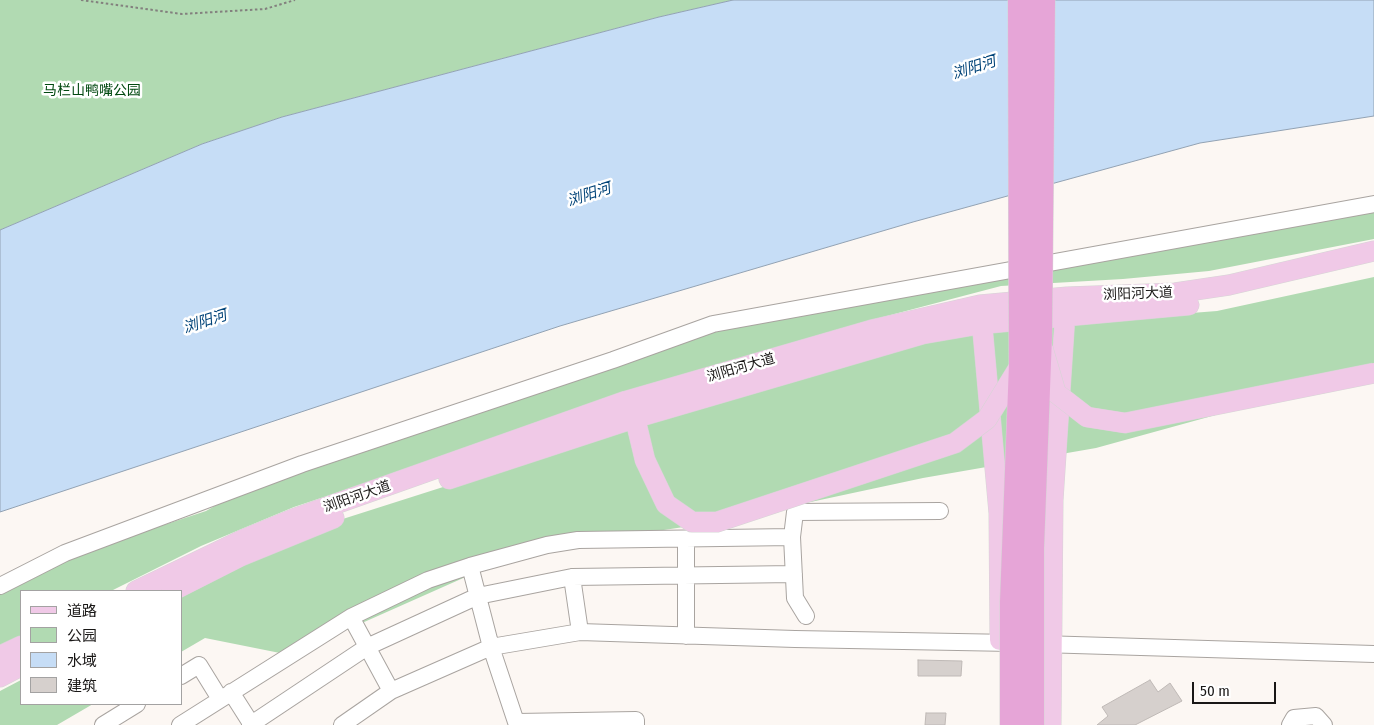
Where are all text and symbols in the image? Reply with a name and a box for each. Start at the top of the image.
water label: 浏阳河 [950,52,998,84]
park label: 马栏山鸭嘴公园 [43,83,141,99]
water label: 浏阳河 [565,179,613,211]
street label: 浏阳河大道 [1103,284,1173,304]
water label: 浏阳河 [181,306,229,338]
street label: 浏阳河大道 [705,350,777,386]
street label: 浏阳河大道 [321,478,393,516]
legend [20,590,182,705]
text: 道路 [67,602,97,620]
text: 公园 [67,627,97,645]
text: 水域 [67,652,97,670]
scale bar [1194,672,1278,704]
text: 建筑 [67,677,97,695]
text: 50 m [1200,682,1230,700]

